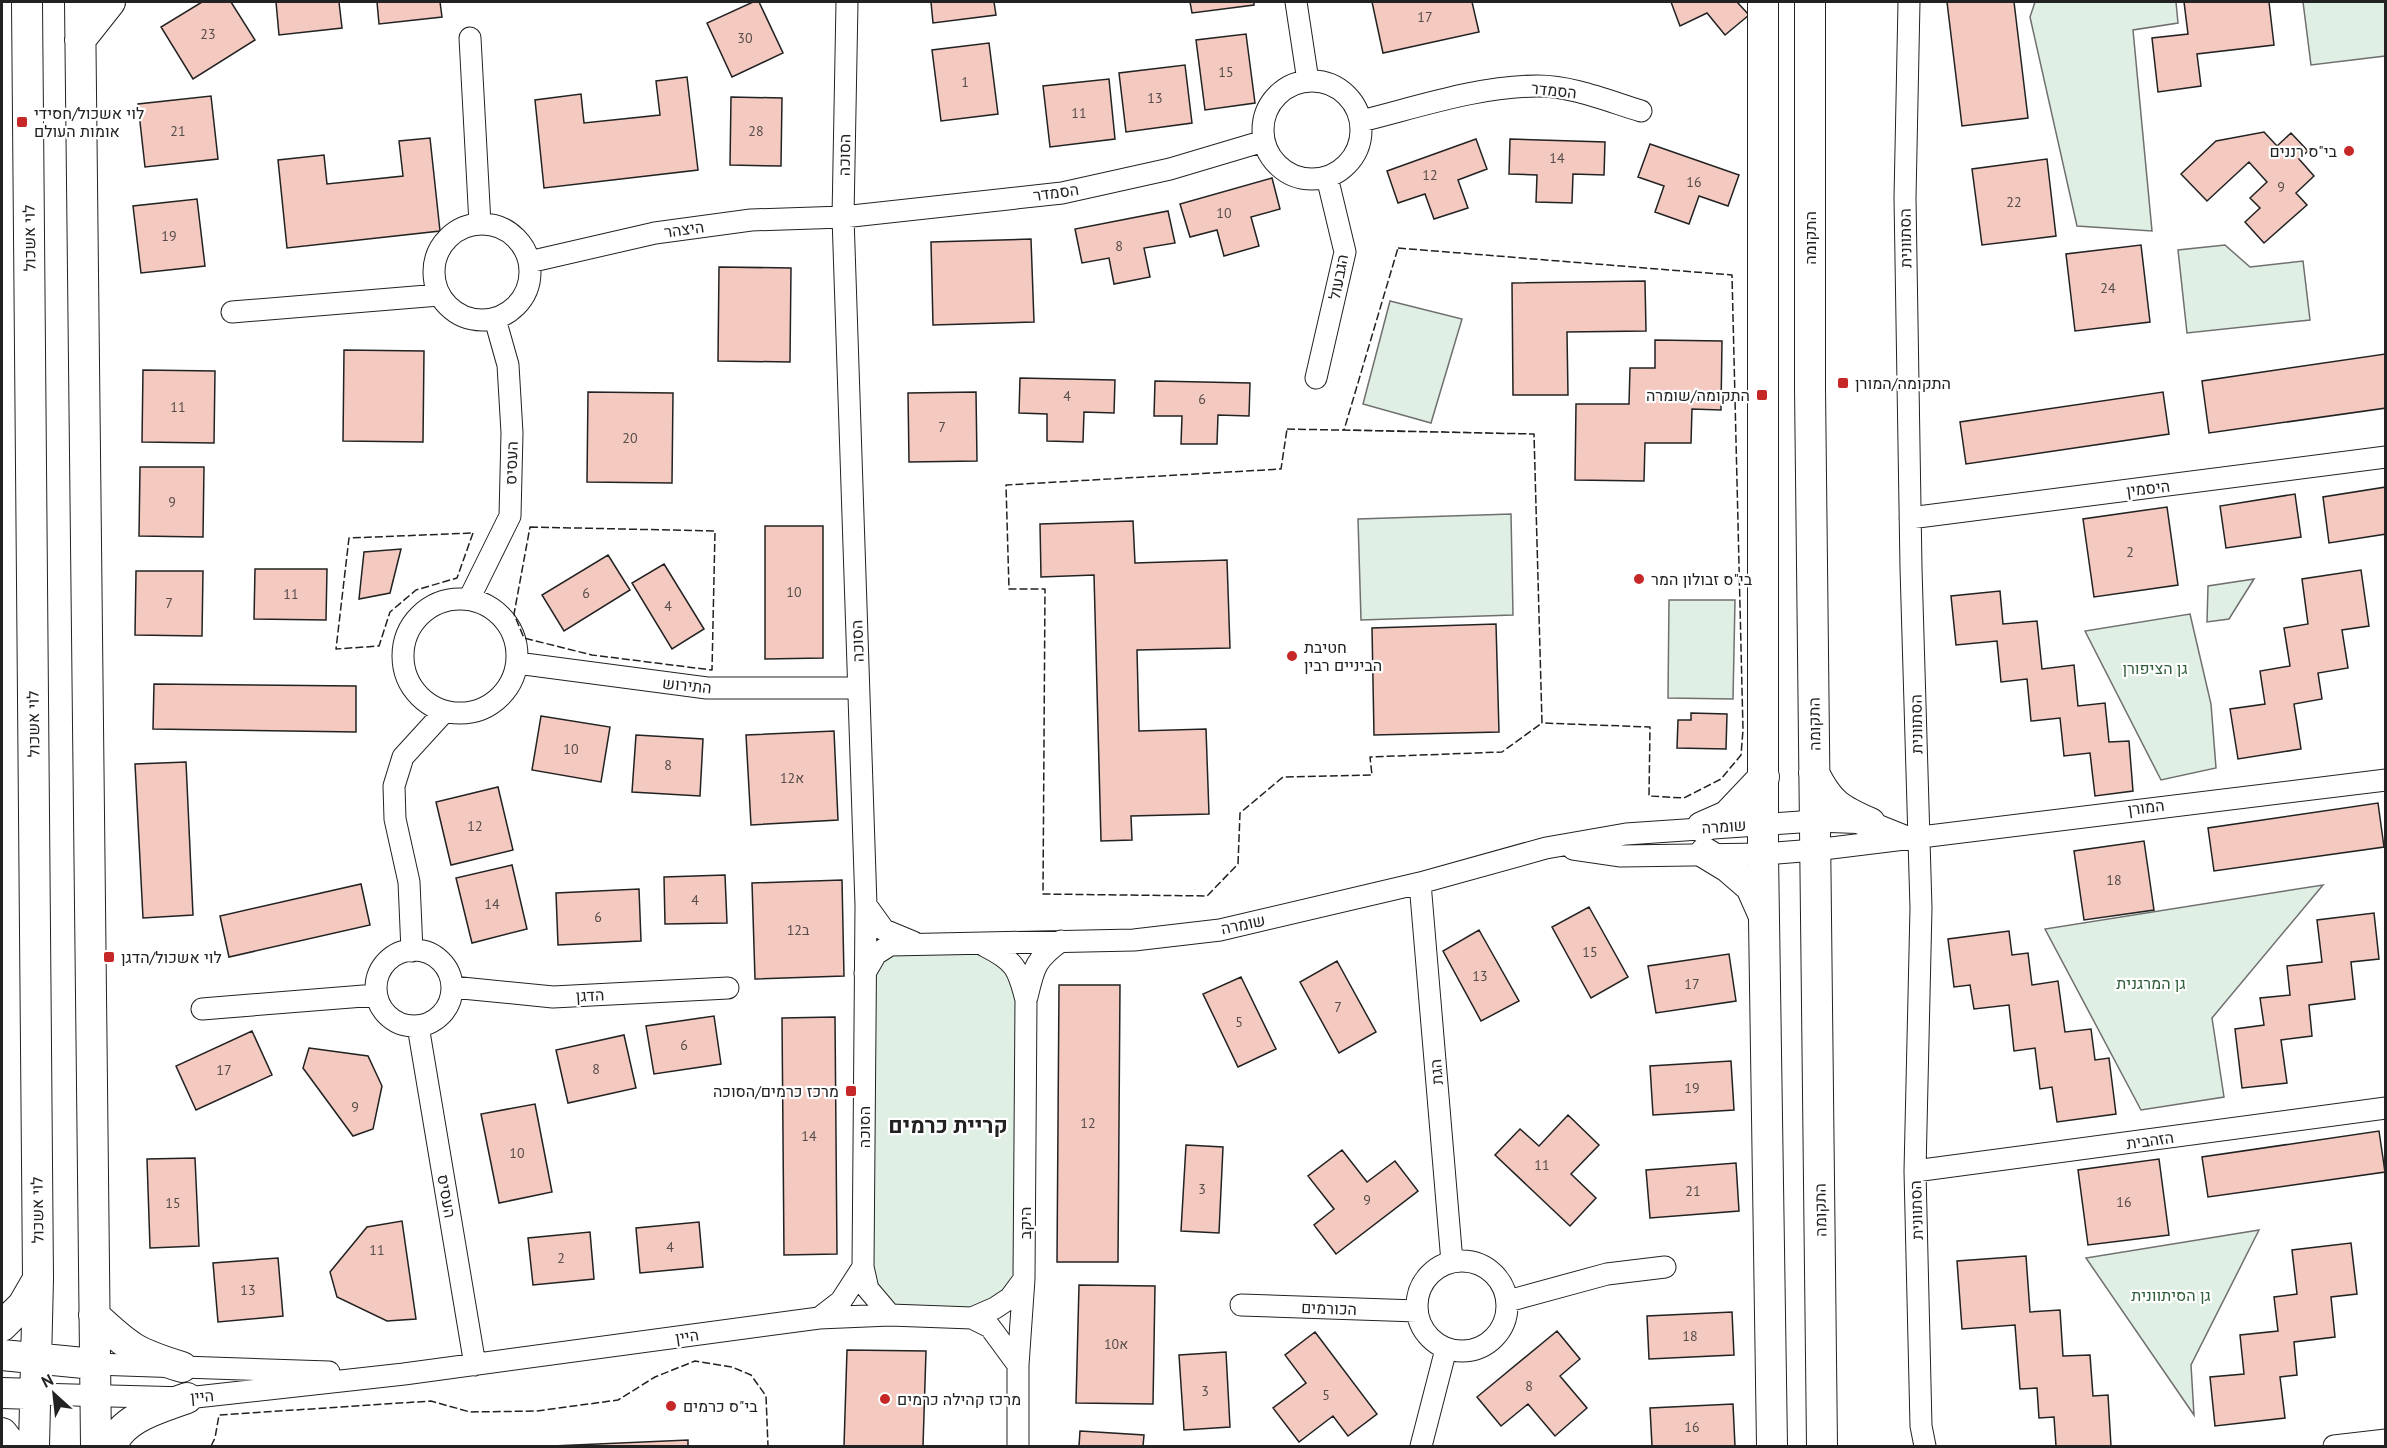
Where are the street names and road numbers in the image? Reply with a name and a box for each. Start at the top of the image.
street label: הסמדר [1530,78,1578,102]
street label: הסוכה [834,134,854,176]
street label: הסמדר [1032,179,1080,205]
street label: לוי אשכול [18,205,40,271]
street label: הסתוונית [1894,208,1916,268]
street label: התקומה [1800,211,1820,265]
street label: היצהר [663,216,705,242]
street label: הגבעול [1324,252,1352,302]
street label: העסיס [500,441,522,485]
street label: היסמין [2125,475,2171,501]
street label: הסוכה [846,619,868,663]
street label: התירוש [661,672,713,698]
street label: לוי אשכול [22,691,44,757]
street label: הסתוונית [1905,694,1927,754]
street label: התקומה [1804,697,1824,751]
street label: המורן [2127,795,2165,819]
street label: שומרה [1701,814,1747,838]
street label: שומרה [1219,910,1267,938]
street label: הדגן [575,984,605,1006]
street label: הגת [1425,1058,1447,1086]
street label: הסוכה [854,1106,874,1148]
street label: הזהבית [2125,1127,2175,1153]
street label: העסיס [433,1173,461,1219]
street label: לוי אשכול [26,1177,48,1243]
street label: הסתוונית [1905,1180,1927,1240]
street label: התקומה [1810,1183,1830,1237]
street label: היקב [1015,1207,1035,1239]
street label: הכורמים [1301,1297,1357,1319]
street label: היין [674,1324,700,1348]
street label: היין [189,1385,215,1407]

